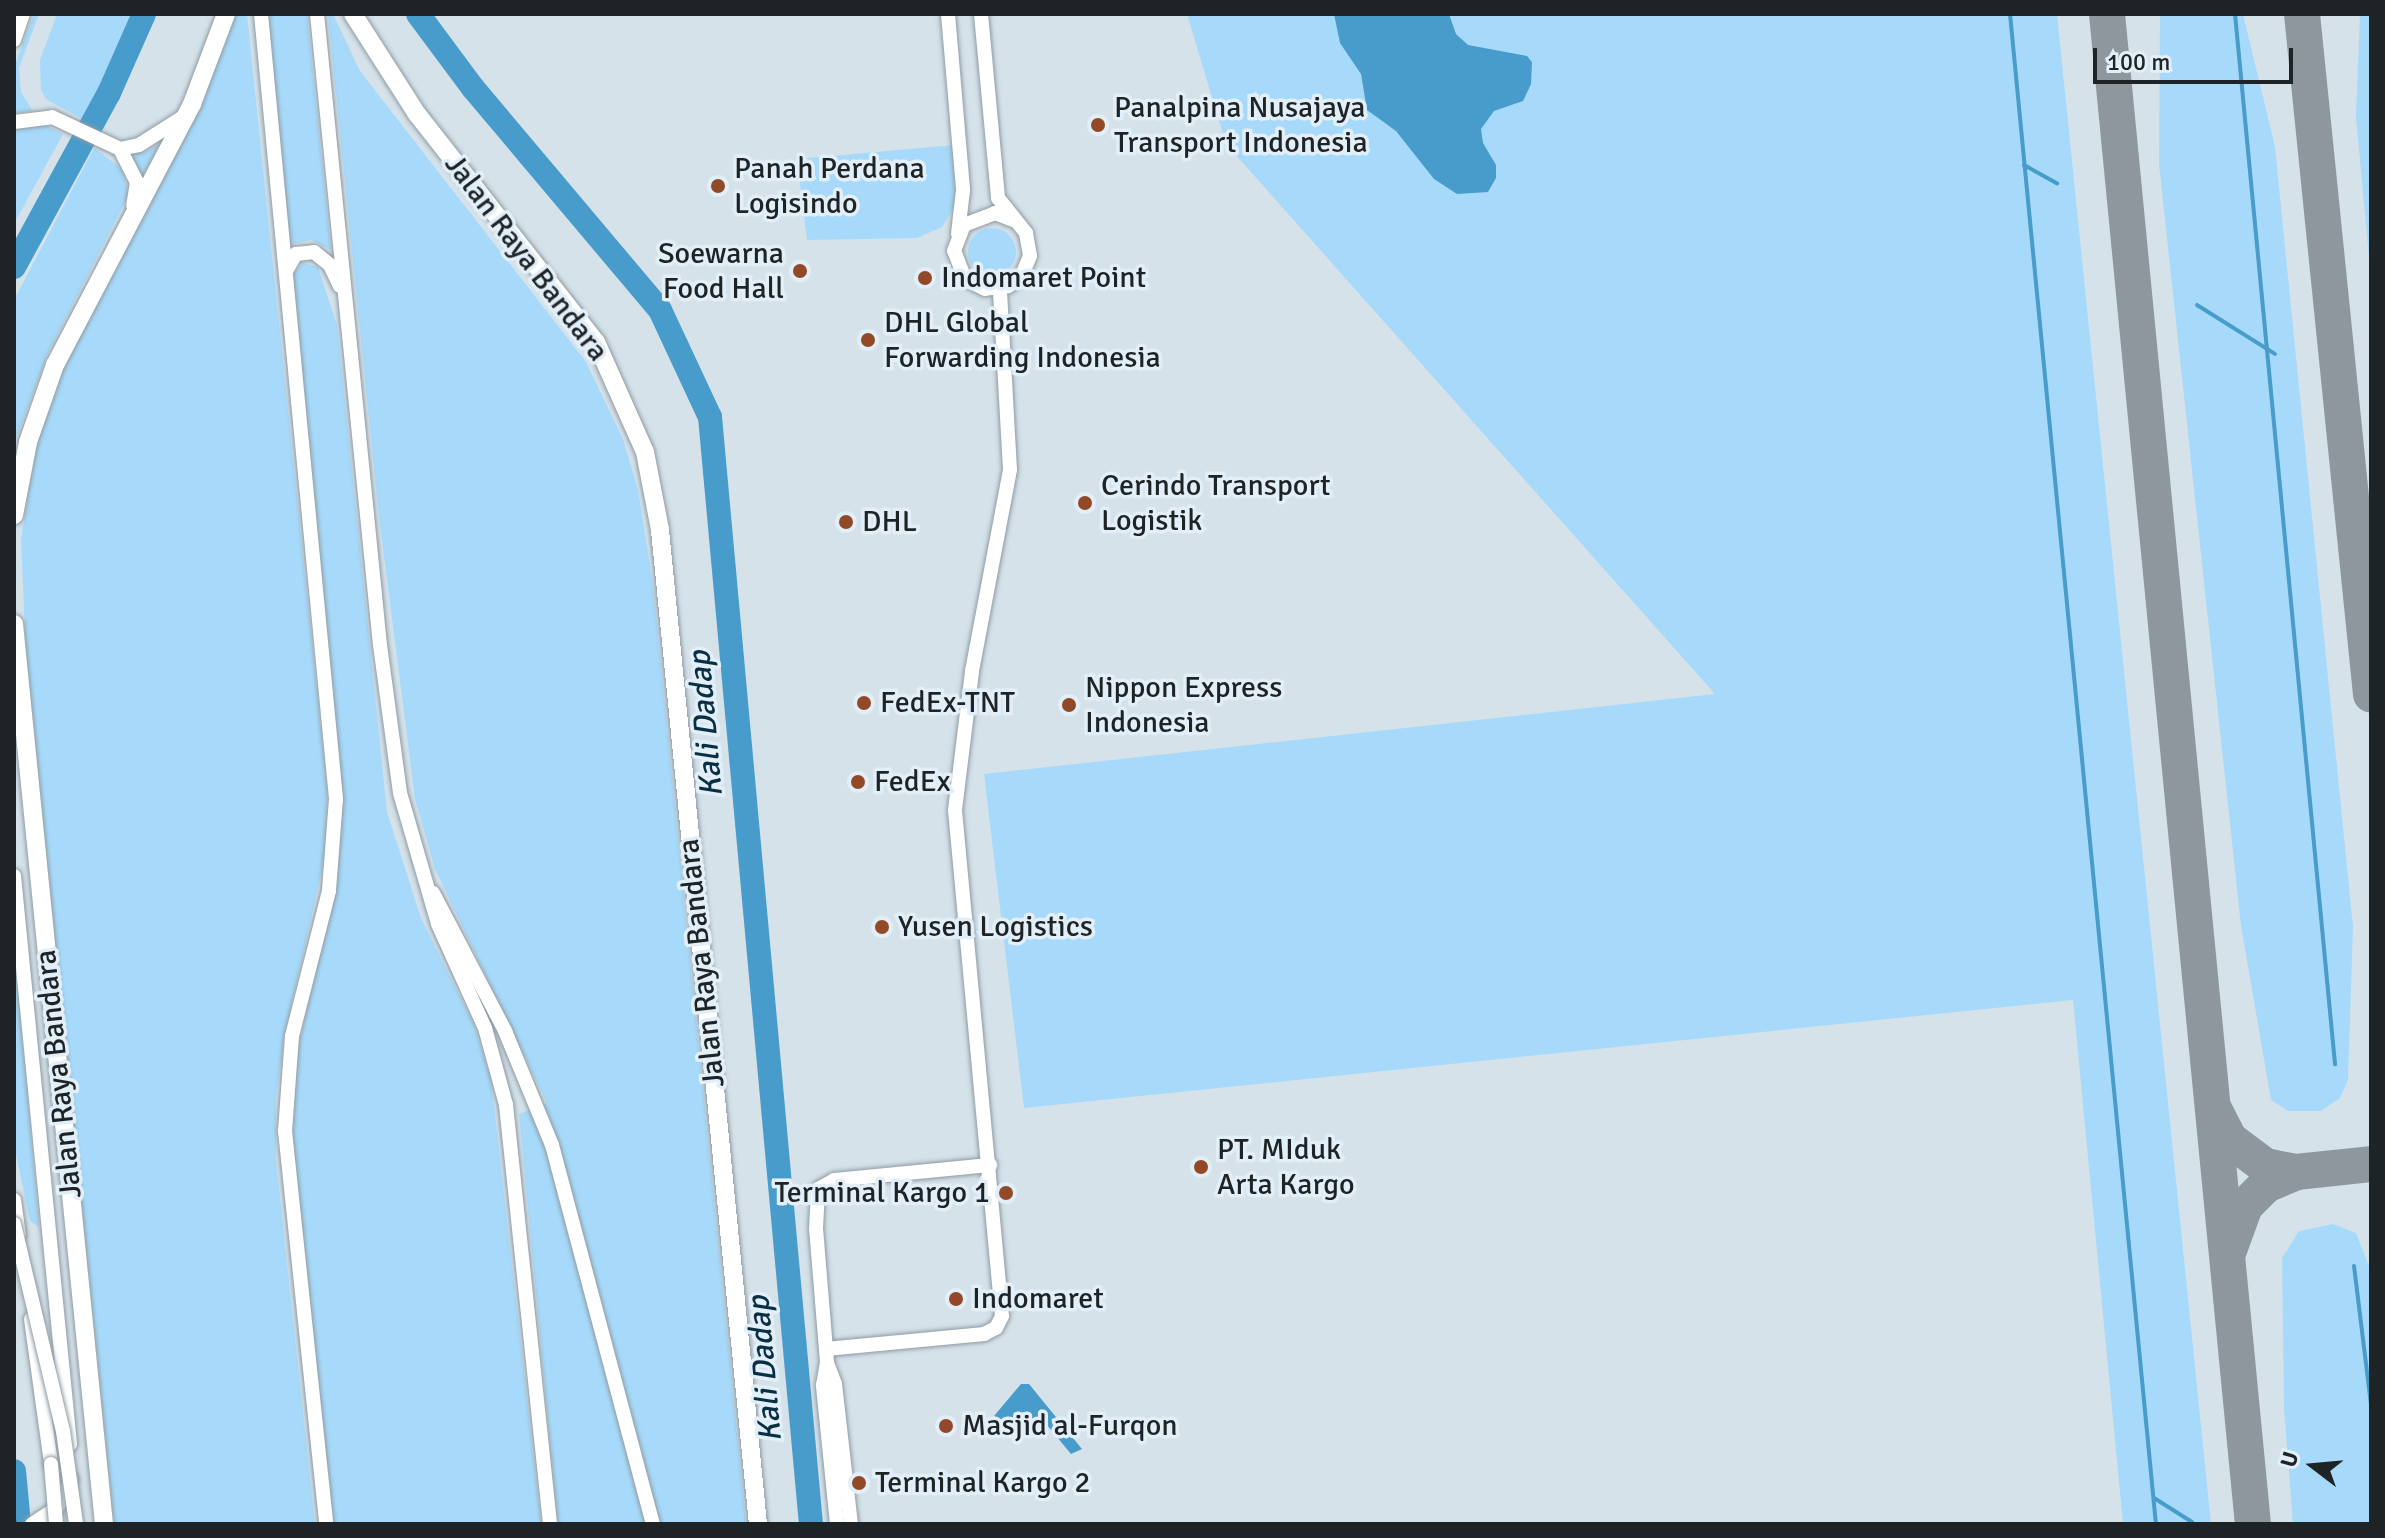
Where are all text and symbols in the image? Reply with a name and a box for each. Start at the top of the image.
scale bar [2097,32,2297,82]
text: 100 m [2107,47,2170,77]
place label: Panalpina Nusajaya Transport Indonesia [1114,90,1368,160]
marker: Panalpina Nusajaya Transport Indonesia [1089,116,1107,134]
street label: Jalan Raya Bandara [436,147,616,369]
place label: Panah Perdana Logisindo [734,151,925,222]
marker: Panah Perdana Logisindo [709,177,727,195]
place label: Soewarna Food Hall [658,236,784,306]
place label: Indomaret Point [941,260,1146,296]
marker: Soewarna Food Hall [791,262,809,280]
marker: Indomaret Point [916,269,934,287]
place label: DHL Global Forwarding Indonesia [884,305,1161,376]
marker: DHL Global Forwarding Indonesia [859,331,877,349]
place label: Cerindo Transport Logistik [1101,468,1331,538]
marker: Cerindo Transport Logistik [1076,494,1094,512]
place label: DHL [862,504,917,540]
marker: DHL [837,513,855,531]
water label: Kali Dadap [680,649,732,799]
place label: Nippon Express Indonesia [1085,670,1282,740]
place label: FedEx-TNT [880,685,1015,721]
marker: FedEx-TNT [855,694,873,712]
marker: Nippon Express Indonesia [1060,696,1078,714]
place label: FedEx [874,764,950,800]
marker: FedEx [849,773,867,791]
street label: Jalan Raya Bandara [671,837,733,1089]
place label: Yusen Logistics [898,909,1093,945]
marker: Yusen Logistics [873,918,891,936]
street label: Jalan Raya Bandara [28,948,90,1200]
place label: PT. MIduk Arta Kargo [1217,1132,1355,1202]
marker: PT. MIduk Arta Kargo [1192,1158,1210,1176]
place label: Terminal Kargo 1 [775,1175,990,1211]
marker: Terminal Kargo 1 [997,1184,1015,1202]
place label: Indomaret [972,1281,1104,1317]
marker: Indomaret [947,1290,965,1308]
water label: Kali Dadap [739,1294,791,1444]
place label: Masjid al-Furqon [962,1408,1178,1444]
marker: Masjid al-Furqon [937,1417,955,1435]
north arrow [2273,1426,2353,1506]
text: U [2274,1448,2304,1470]
place label: Terminal Kargo 2 [875,1465,1090,1501]
marker: Terminal Kargo 2 [850,1474,868,1492]

